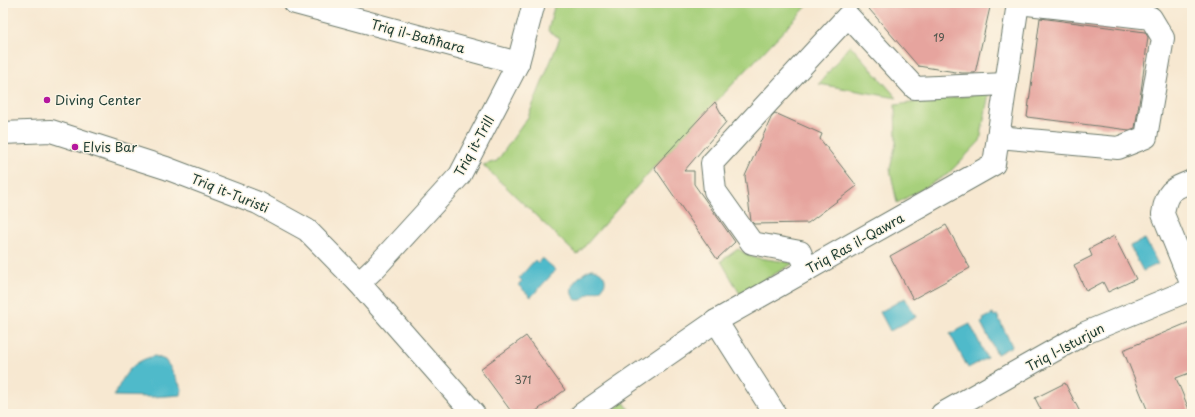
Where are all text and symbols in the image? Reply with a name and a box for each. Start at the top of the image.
street label: Triq il-Baħħara [369,14,468,57]
house number: 19 [933,29,945,46]
place label: Diving Center [55,90,142,109]
marker: Diving Center [42,95,52,105]
street label: Triq it-Trill [449,112,498,180]
place label: Elvis Bar [83,137,137,156]
marker: Elvis Bar [70,142,80,152]
street label: Triq it-Turisti [188,168,272,217]
street label: Triq Ras il-Qawra [802,208,907,277]
street label: Triq l-Isturjun [1022,318,1107,375]
house number: 371 [514,371,532,388]

